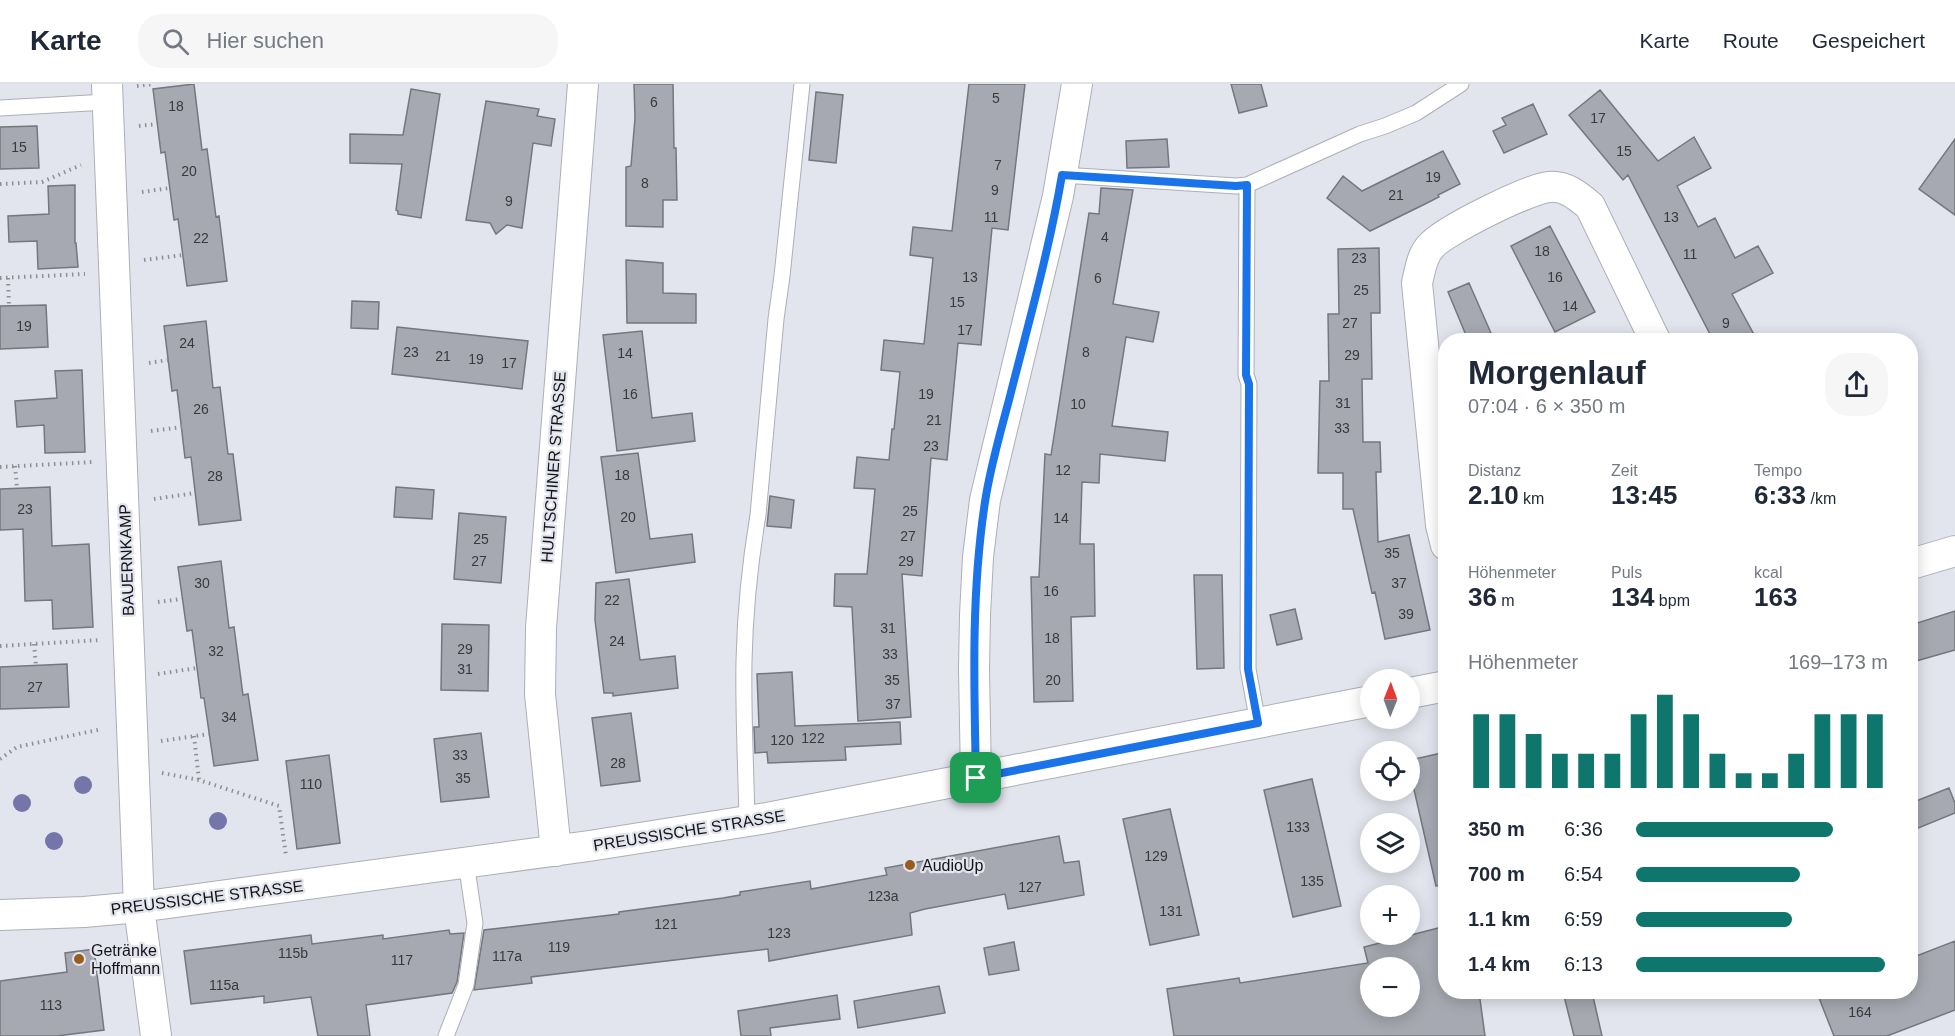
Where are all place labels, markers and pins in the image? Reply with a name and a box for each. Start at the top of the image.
pin [950,752,1001,803]
place label: AudioUp [922,857,983,874]
marker: AudioUp [903,858,917,872]
place label: Getränke Hoffmann [91,942,160,977]
marker: Getränke Hoffmann [72,952,86,966]

